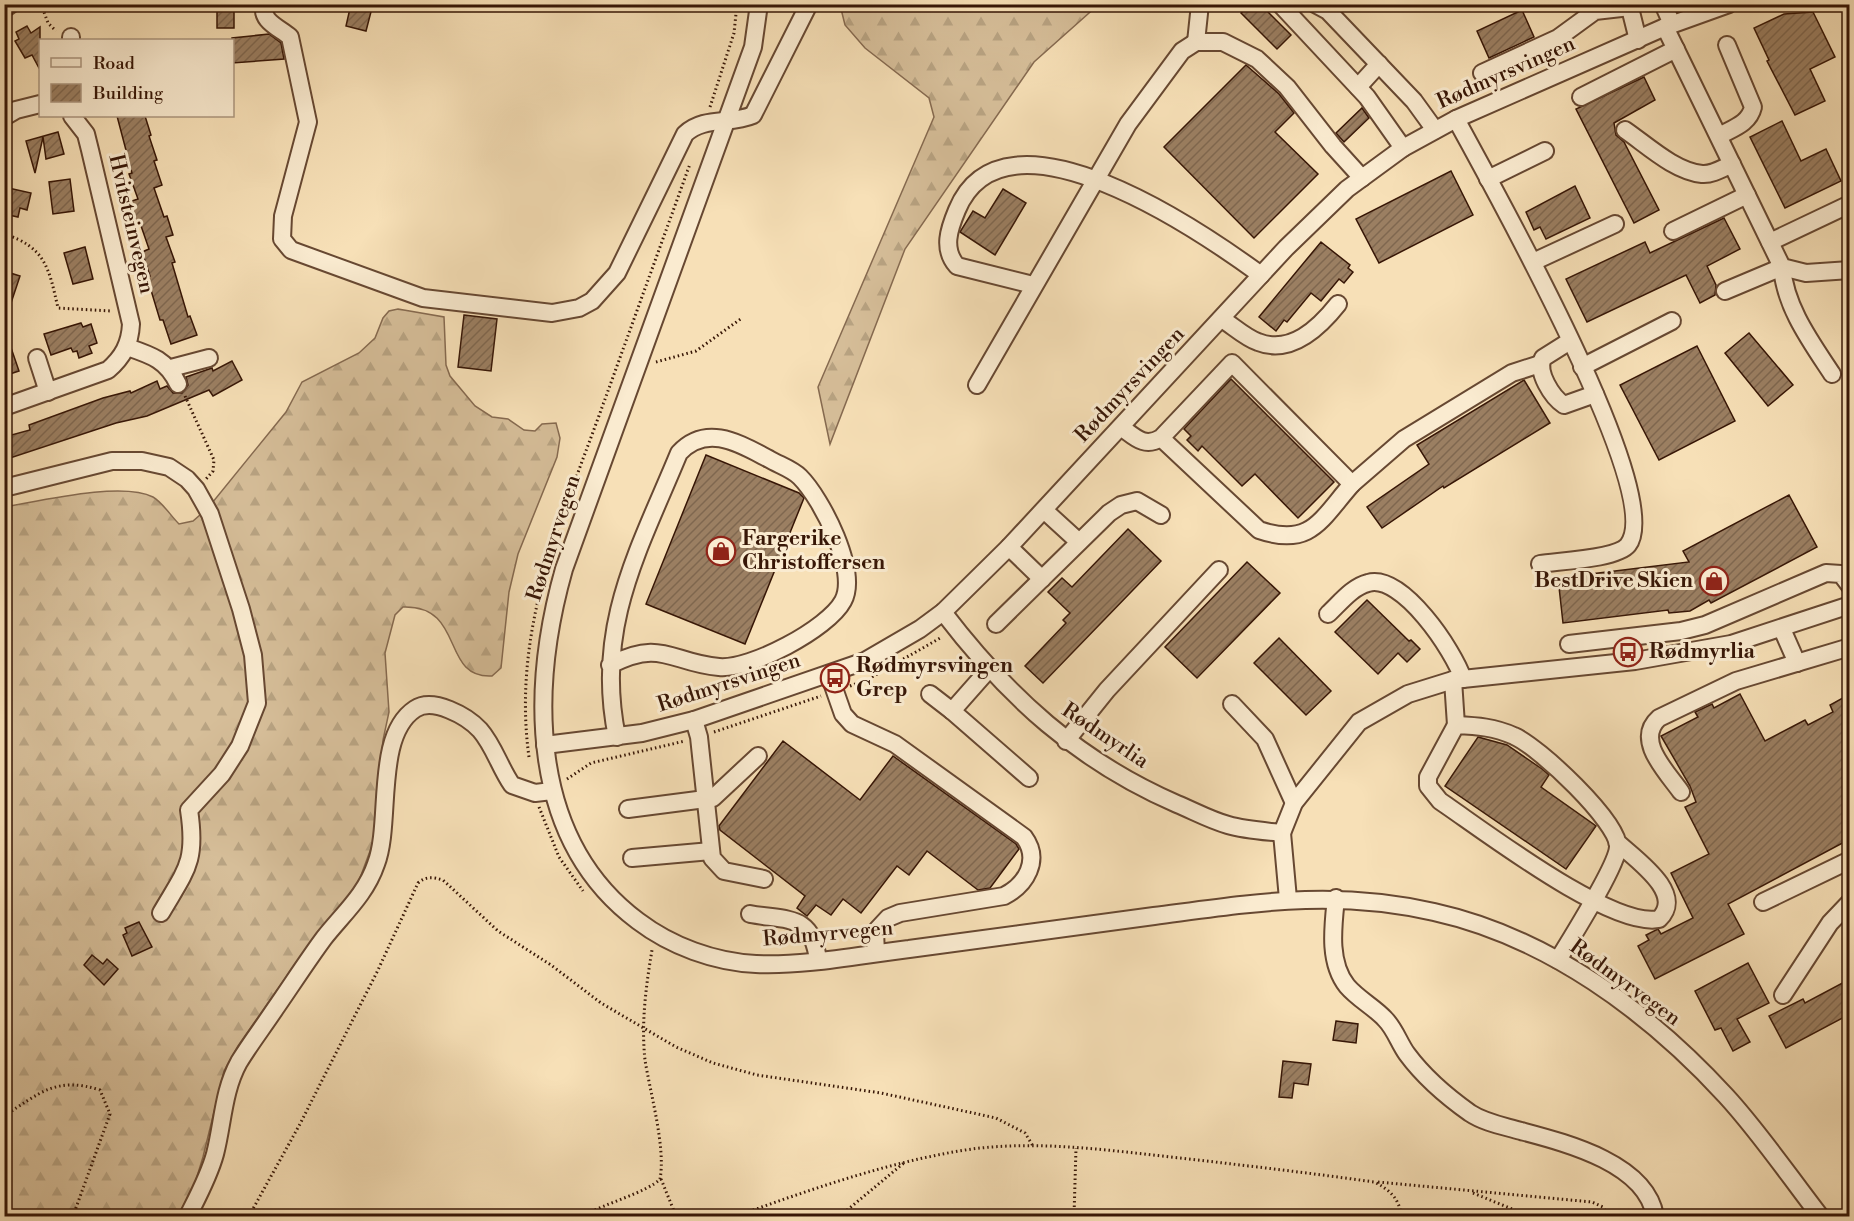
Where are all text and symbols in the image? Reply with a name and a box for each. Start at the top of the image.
street label: Rødmyrsvingen [1433,31,1580,115]
legend [39,39,234,117]
text: Road [93,52,136,75]
text: Building [92,82,164,105]
street label: Hvitsteinvegen [102,152,160,297]
street label: Rødmyrsvingen [1070,321,1191,448]
street label: Rødmyrvegen [521,471,587,604]
place label: Fargerike Christoffersen [742,526,885,576]
shop icon: Fargerike Christoffersen [705,535,737,567]
shop icon: BestDrive Skien [1698,565,1730,597]
place label: BestDrive Skien [1534,568,1693,594]
bus stop icon: Rødmyrlia [1612,636,1644,668]
place label: Rødmyrlia [1649,639,1756,665]
street label: Rødmyrsvingen [654,647,804,718]
place label: Rødmyrsvingen Grep [856,653,1013,703]
bus stop icon: Rødmyrsvingen Grep [819,662,851,694]
street label: Rødmyrlia [1057,697,1154,775]
street label: Rødmyrvegen [762,915,895,953]
street label: Rødmyrvegen [1564,934,1686,1032]

